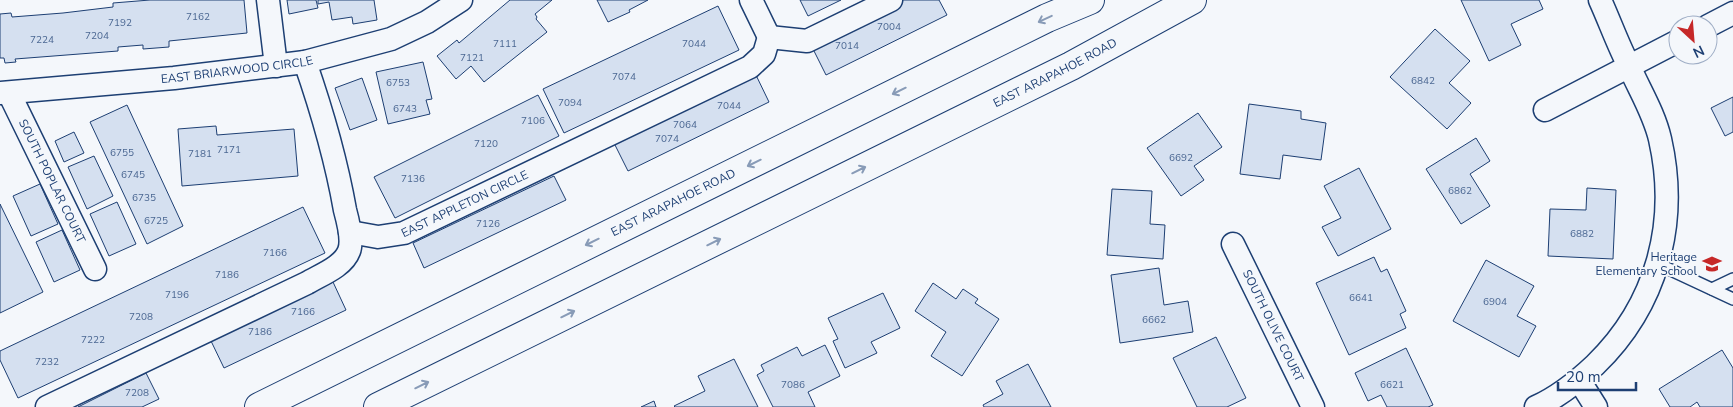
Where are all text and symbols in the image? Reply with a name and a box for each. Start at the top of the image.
house number: 7162 [186,10,210,24]
one-way arrow [1038,15,1053,24]
north arrow [1668,15,1718,65]
house number: 7192 [108,16,132,30]
house number: 7004 [877,20,901,34]
house number: 7204 [85,29,109,43]
house number: 7224 [30,33,54,47]
street label: EAST ARAPAHOE ROAD [990,34,1120,111]
house number: 7111 [493,37,517,51]
house number: 7044 [682,37,706,51]
house number: 7014 [835,39,859,53]
text: N [1690,40,1707,62]
house number: 7121 [460,51,484,65]
street label: EAST BRIARWOOD CIRCLE [160,52,315,87]
house number: 7074 [612,70,636,84]
house number: 6842 [1411,74,1435,88]
house number: 6753 [386,76,410,90]
one-way arrow [892,86,907,96]
house number: 7094 [558,96,582,110]
house number: 7044 [717,99,741,113]
house number: 6743 [393,102,417,116]
house number: 7106 [521,114,545,128]
street label: SOUTH POPLAR COURT [15,116,89,246]
house number: 7064 [673,118,697,132]
house number: 7074 [655,132,679,146]
house number: 7120 [474,137,498,151]
house number: 7171 [217,143,241,157]
house number: 6755 [110,146,134,160]
house number: 7181 [188,147,212,161]
house number: 6692 [1169,151,1193,165]
one-way arrow [747,159,762,168]
street label: EAST ARAPAHOE ROAD [608,165,738,240]
one-way arrow [852,165,867,175]
street label: EAST APPLETON CIRCLE [399,167,531,241]
house number: 6745 [121,168,145,182]
house number: 7136 [401,172,425,186]
house number: 6862 [1448,184,1472,198]
house number: 6735 [132,191,156,205]
house number: 6725 [144,214,168,228]
house number: 7126 [476,217,500,231]
house number: 6882 [1570,227,1594,241]
one-way arrow [706,237,721,247]
one-way arrow [585,238,600,248]
house number: 7166 [263,246,287,260]
place label: Heritage Elementary School [1596,249,1697,279]
school or university icon: Heritage Elementary School [1701,253,1723,275]
street label: SOUTH OLIVE COURT [1239,267,1308,385]
house number: 7186 [215,268,239,282]
house number: 7196 [165,288,189,302]
house number: 6641 [1349,291,1373,305]
house number: 6904 [1483,295,1507,309]
house number: 7166 [291,305,315,319]
one-way arrow [560,309,575,318]
house number: 7208 [129,310,153,324]
house number: 6662 [1142,313,1166,327]
house number: 7186 [248,325,272,339]
house number: 7222 [81,333,105,347]
house number: 7232 [35,355,59,369]
scale bar [1558,360,1636,392]
text: 20 m [1566,367,1601,387]
house number: 7086 [781,378,805,392]
house number: 6621 [1380,378,1404,392]
one-way arrow [414,380,429,390]
house number: 7208 [125,386,149,400]

